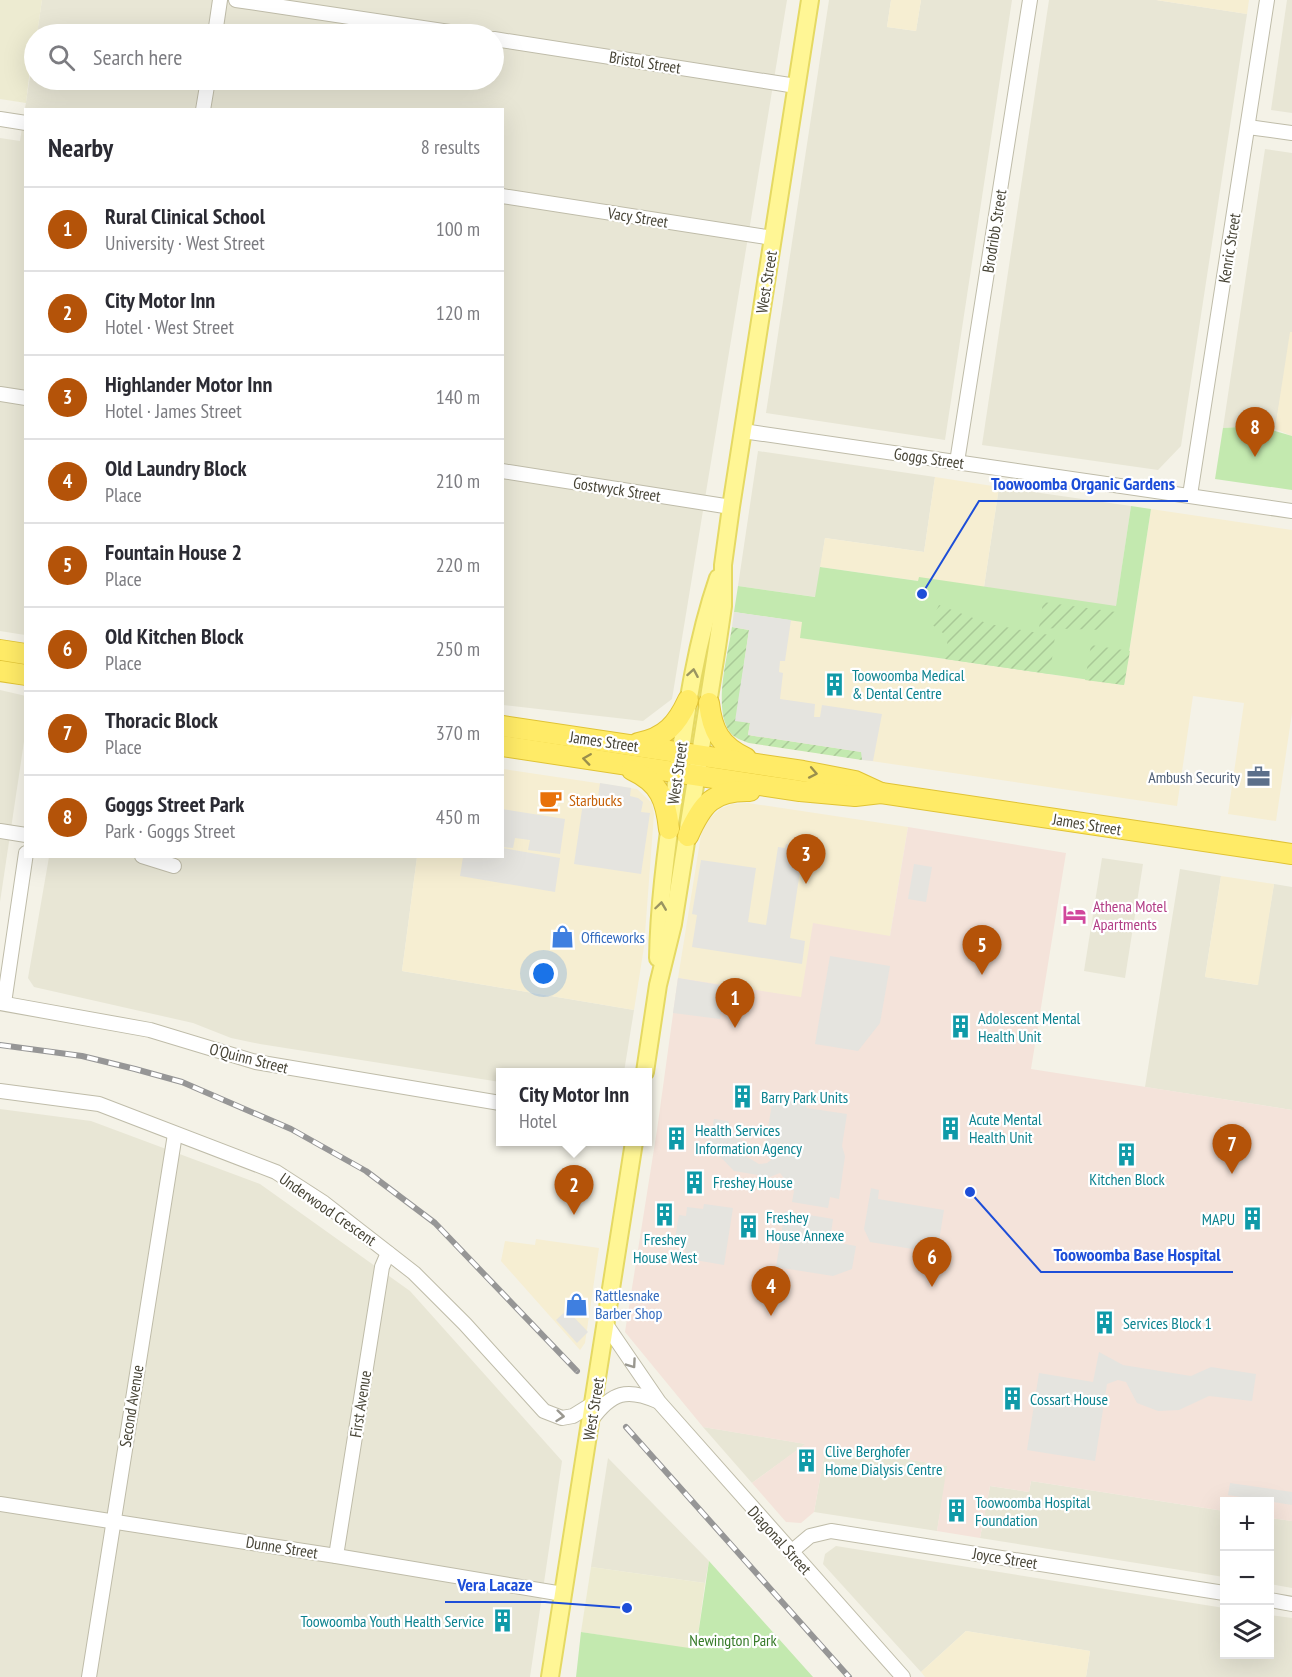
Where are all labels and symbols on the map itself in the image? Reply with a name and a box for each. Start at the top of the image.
street label: Bristol Street [608,46,683,78]
street label: Brodribb Street [978,187,1011,274]
street label: Vacy Street [605,202,670,232]
street label: Kenric Street [1214,211,1244,284]
street label: West Street [751,249,781,315]
pin: 8 [1236,408,1274,457]
street label: Goggs Street [893,443,966,473]
callout: Toowoomba Organic Gardens [979,465,1188,501]
street label: Gostwyck Street [572,472,663,506]
text: Toowoomba Organic Gardens [991,472,1175,495]
place label: Toowoomba Medical & Dental Centre [852,665,965,703]
one-way arrow [686,669,699,679]
building icon: Toowoomba Medical & Dental Centre [821,671,847,697]
street label: James Street [567,726,640,756]
street label: West Street [663,740,691,806]
one-way arrow [582,753,591,765]
office icon: Ambush Security [1245,764,1271,790]
one-way arrow [808,766,818,779]
place label: Ambush Security [1148,767,1240,787]
cafe icon: Starbucks [538,787,564,813]
place label: Starbucks [569,790,622,810]
street label: James Street [1050,809,1123,839]
pin: 3 [786,834,826,884]
place label: Athena Motel Apartments [1093,896,1167,934]
one-way arrow [655,902,667,911]
hotel icon: Athena Motel Apartments [1062,902,1088,928]
shop icon: Officeworks [550,924,576,950]
pin: 5 [962,926,1002,975]
place label: Officeworks [581,927,645,947]
your location [529,959,558,988]
pin: 1 [716,978,754,1028]
place label: Adolescent Mental Health Unit [978,1008,1081,1046]
building icon: Adolescent Mental Health Unit [947,1014,973,1040]
street label: O'Quinn Street [208,1039,291,1078]
building icon: Barry Park Units [730,1084,756,1110]
place label: Barry Park Units [761,1087,848,1107]
place label: Acute Mental Health Unit [969,1109,1042,1147]
building icon: Acute Mental Health Unit [938,1115,964,1141]
place label: Health Services Information Agency [695,1120,802,1158]
pin: 7 [1212,1124,1252,1174]
building icon: Health Services Information Agency [664,1126,690,1152]
building icon: Kitchen Block [1114,1141,1140,1167]
pin: 2 [554,1166,594,1215]
street label: Underwood Crescent [276,1168,381,1250]
building icon: Freshey House [682,1169,708,1195]
place label: Kitchen Block [1089,1169,1166,1189]
place label: Freshey House [713,1172,793,1192]
building icon: Freshey House West [652,1201,678,1227]
building icon: MAPU [1240,1206,1266,1232]
place label: Freshey House Annexe [766,1207,844,1245]
place label: MAPU [1202,1209,1235,1229]
building icon: Freshey House Annexe [735,1213,761,1239]
place label: Freshey House West [633,1229,698,1267]
callout: Toowoomba Base Hospital [1041,1236,1233,1272]
pin: 6 [912,1238,952,1287]
text: Toowoomba Base Hospital [1053,1243,1221,1266]
pin: 4 [752,1266,790,1316]
place label: Rattlesnake Barber Shop [595,1285,662,1323]
shop icon: Rattlesnake Barber Shop [564,1291,590,1317]
building icon: Services Block 1 [1092,1310,1118,1336]
place label: Services Block 1 [1123,1313,1212,1333]
one-way arrow [625,1358,636,1369]
street label: Second Avenue [115,1363,147,1449]
street label: First Avenue [345,1369,375,1439]
street label: West Street [578,1376,608,1442]
building icon: Cossart House [999,1386,1025,1412]
place label: Cossart House [1030,1389,1108,1409]
one-way arrow [556,1409,565,1422]
place label: Clive Berghofer Home Dialysis Centre [825,1441,943,1479]
building icon: Clive Berghofer Home Dialysis Centre [794,1447,820,1473]
place label: Toowoomba Hospital Foundation [975,1492,1091,1530]
building icon: Toowoomba Hospital Foundation [944,1498,970,1524]
street label: Diagonal Street [744,1501,817,1579]
street label: Dunne Street [245,1531,320,1563]
street label: Joyce Street [970,1543,1039,1573]
callout: Vera Lacaze [445,1566,545,1602]
text: Vera Lacaze [456,1573,533,1596]
building icon: Toowoomba Youth Health Service [489,1608,515,1634]
place label: Toowoomba Youth Health Service [300,1611,484,1631]
park label: Newington Park [689,1630,777,1650]

